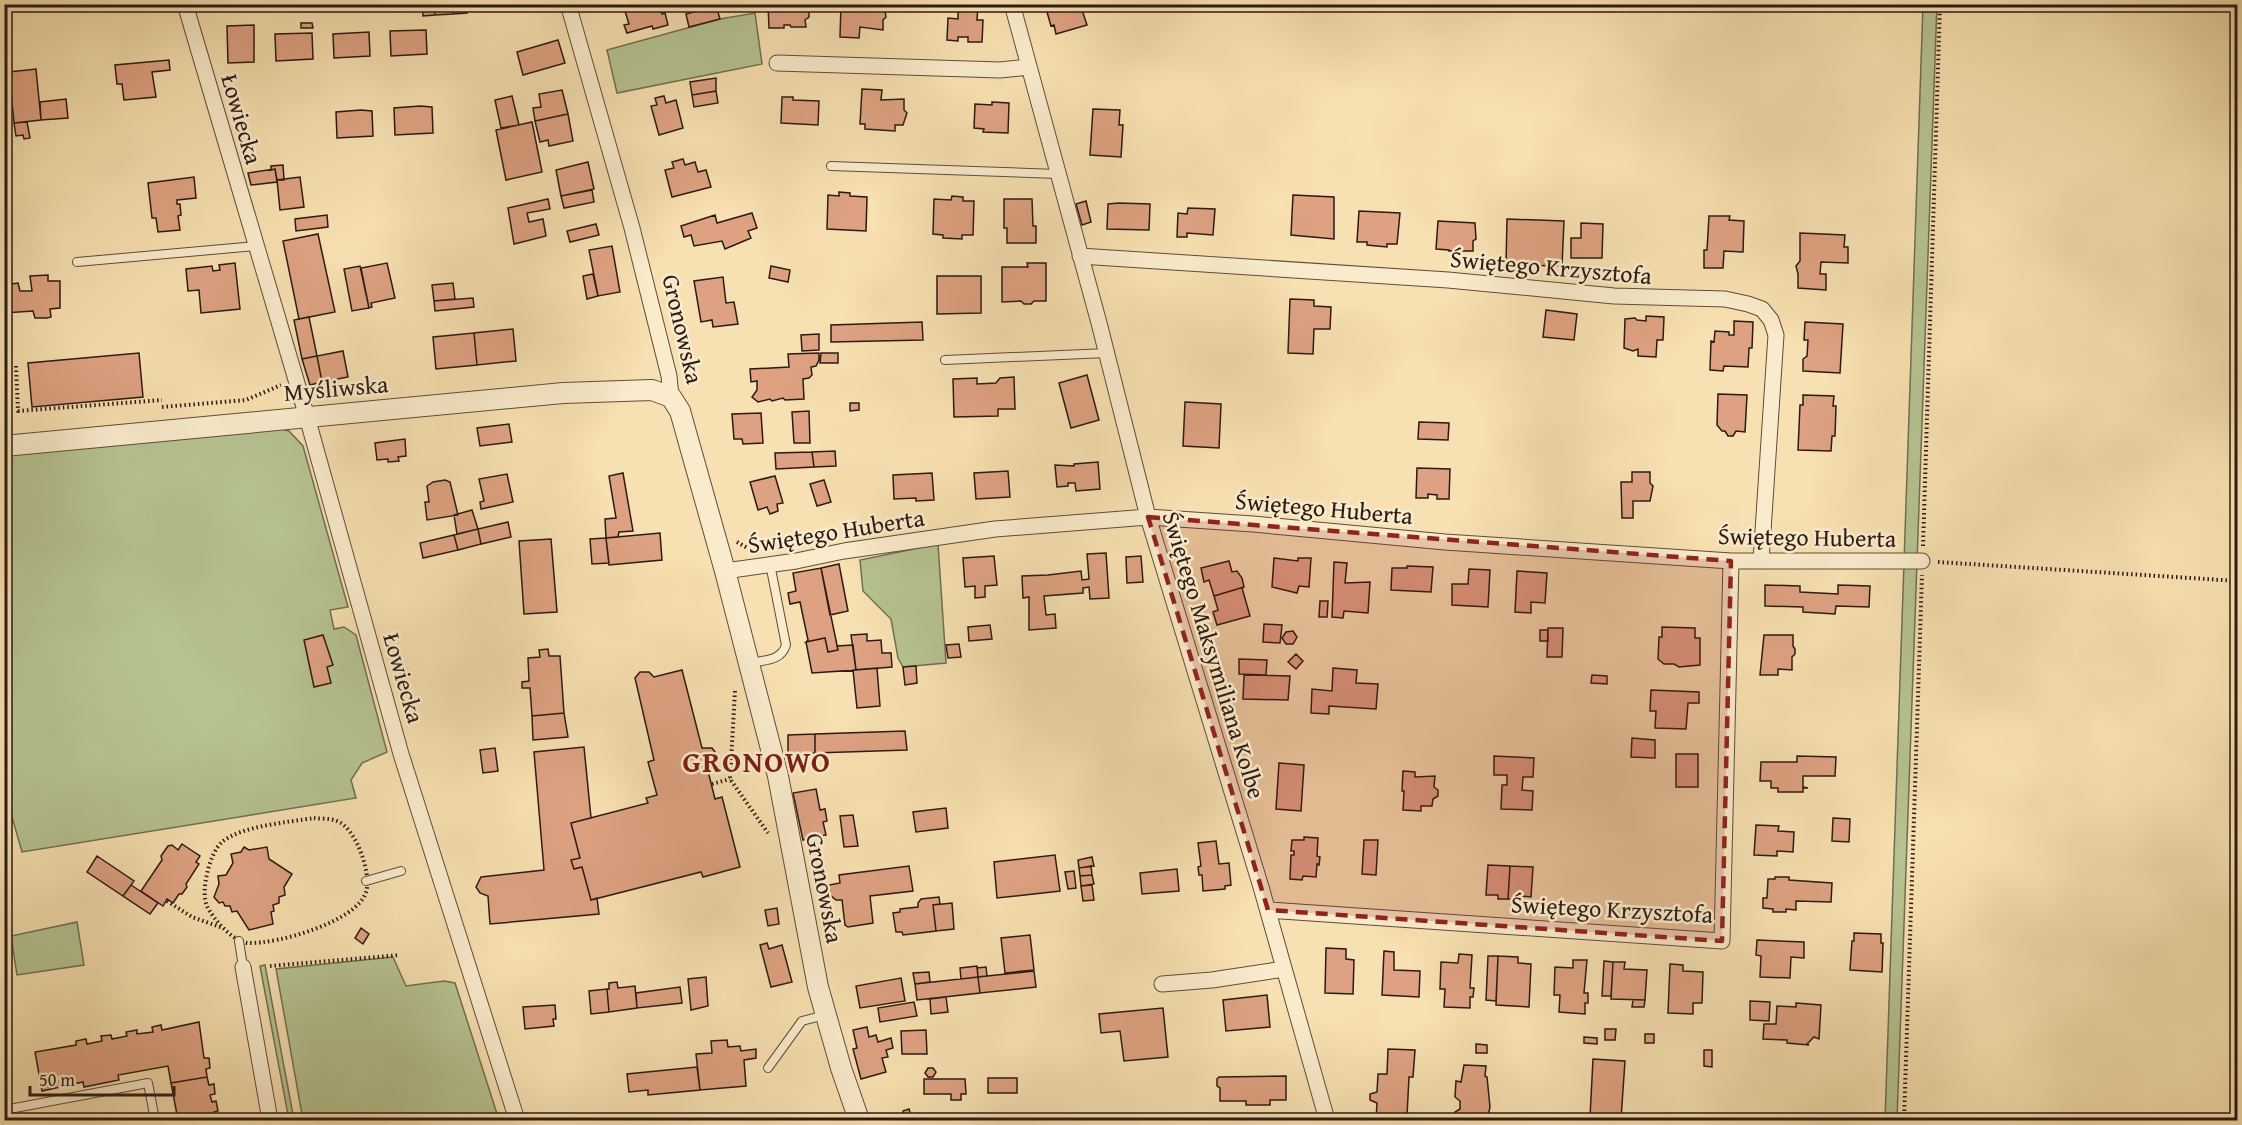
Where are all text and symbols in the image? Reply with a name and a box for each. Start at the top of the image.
street label: Łowiecka [212,70,272,169]
street label: Świętego Krzysztofa [1449,241,1654,293]
street label: Gronowska [653,271,713,388]
street label: Myśliwska [282,366,390,410]
street label: Świętego Huberta [1234,483,1415,533]
street label: Świętego Huberta [745,500,927,562]
street label: Świętego Maksymiliana Kolbe [1154,507,1274,803]
street label: Świętego Huberta [1718,518,1897,556]
street label: Łowiecka [374,629,434,728]
district label: GRONOWO [683,739,831,783]
street label: Gronowska [797,830,853,947]
street label: Świętego Krzysztofa [1510,886,1715,932]
scale bar [30,1059,174,1097]
text: 50 m [39,1066,75,1093]

